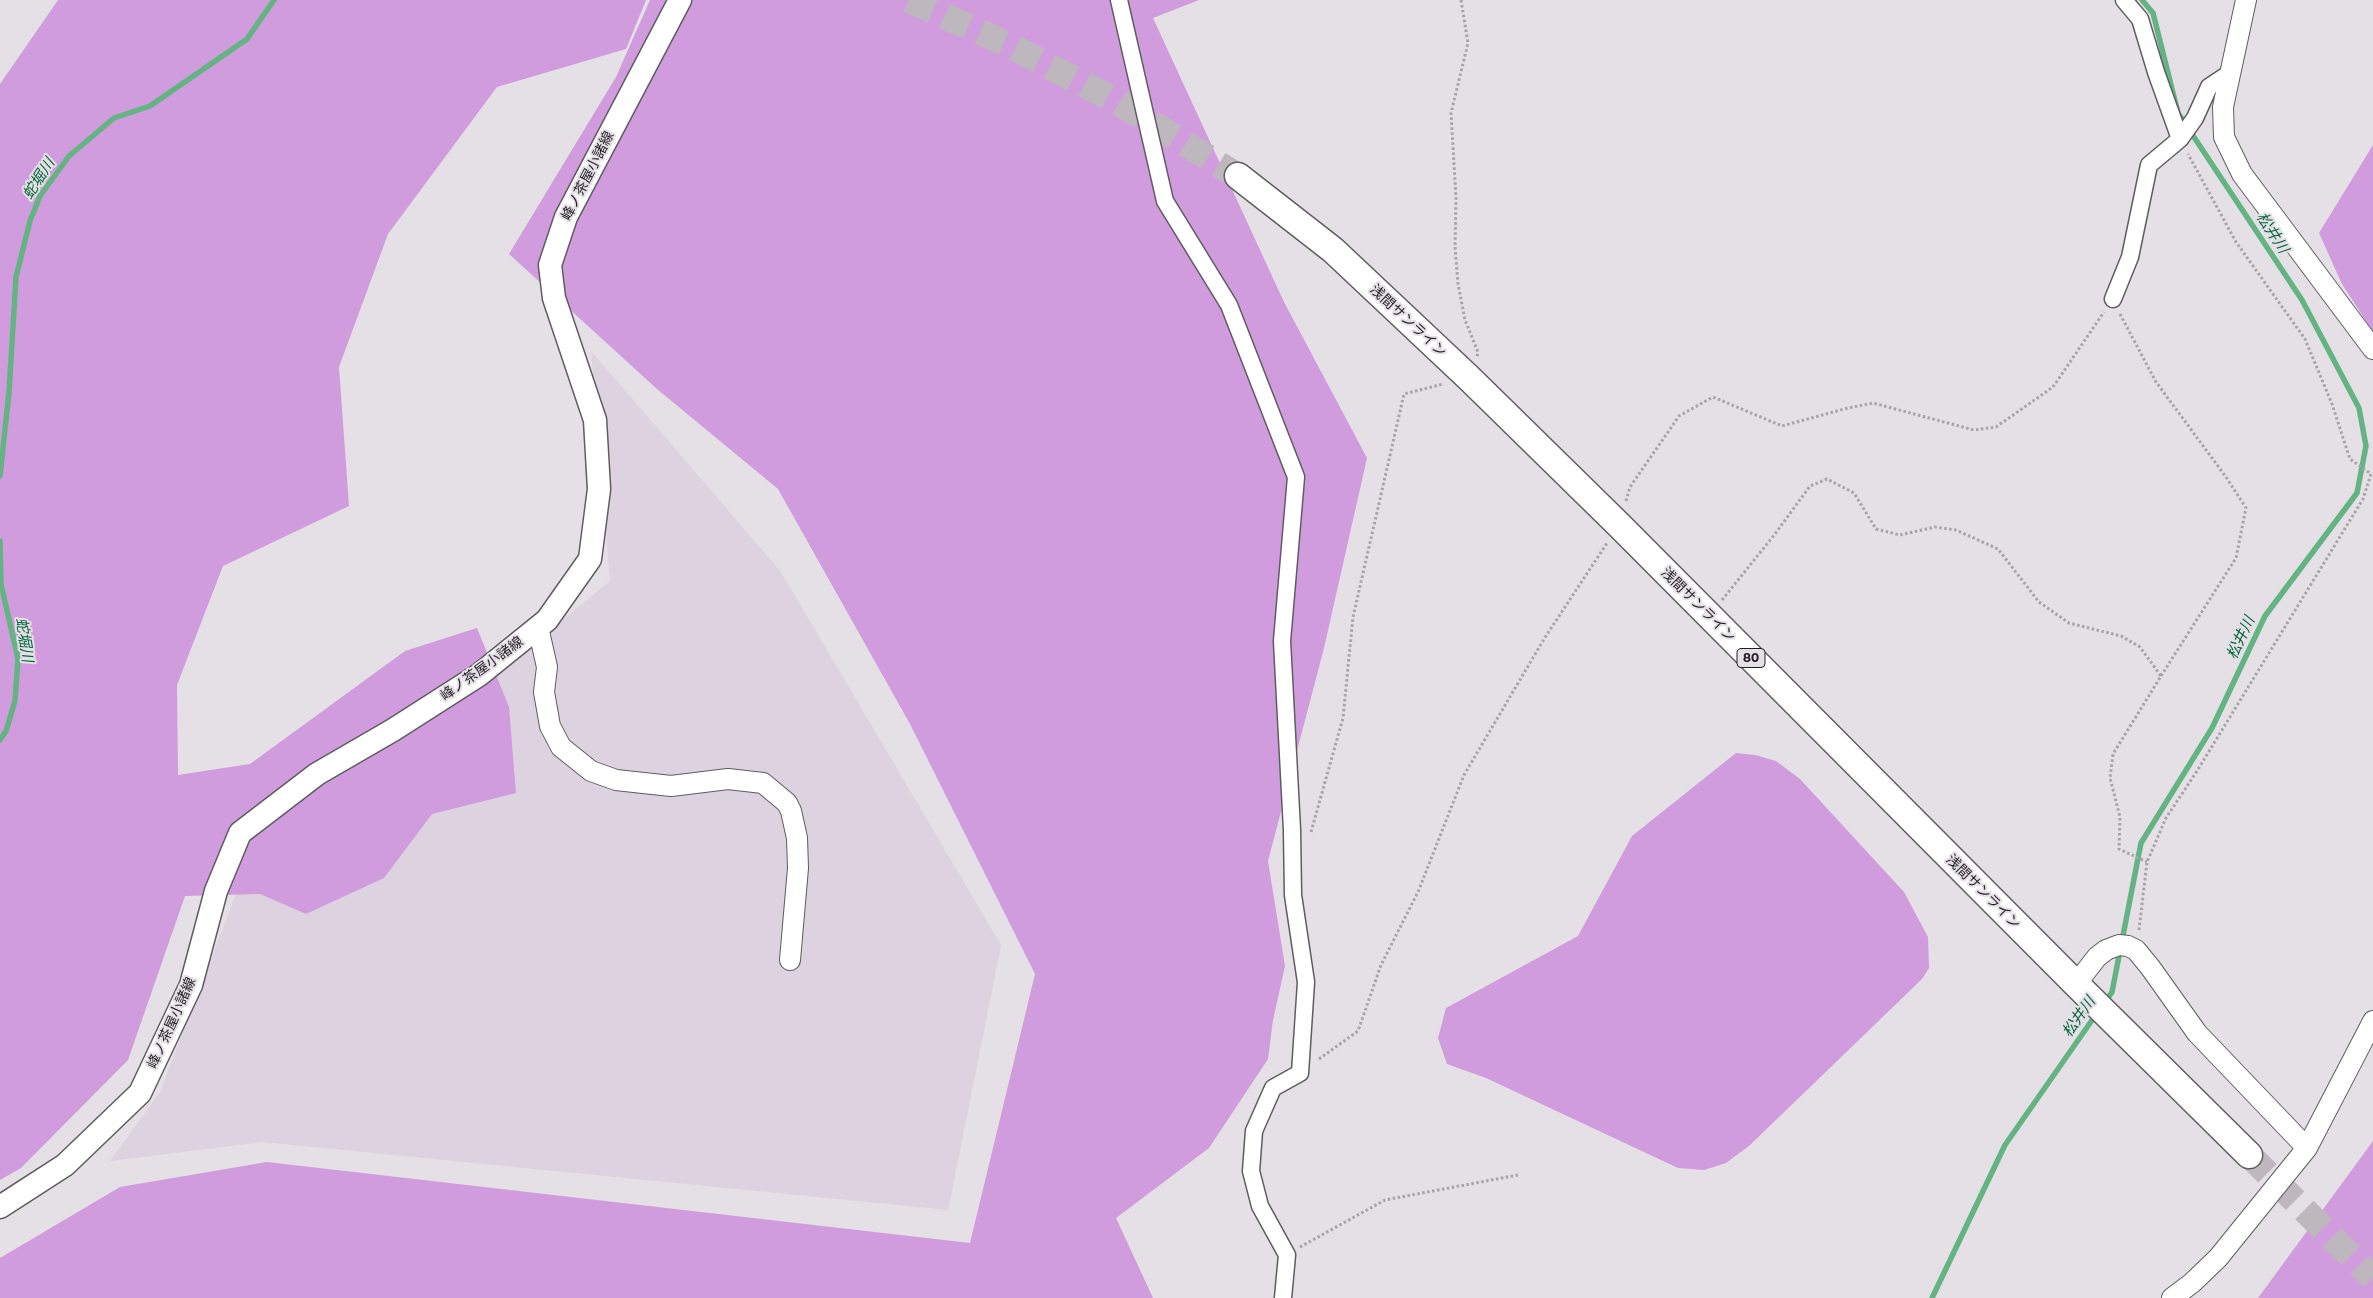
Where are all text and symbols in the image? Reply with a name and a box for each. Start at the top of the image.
street label: 峰ノ茶屋小諸線 [558,129,618,223]
water label: 蛇堀川 [19,155,59,203]
water label: 松井川 [2252,209,2292,257]
street label: 浅間サンライン [1366,281,1450,361]
street label: 浅間サンライン [1657,564,1739,646]
water label: 松井川 [2223,614,2259,662]
water label: 蛇堀川 [12,616,36,664]
street label: 峰ノ茶屋小諸線 [437,633,527,705]
road number: 80 [1737,648,1765,668]
street label: 浅間サンライン [1942,851,2024,933]
street label: 峰ノ茶屋小諸線 [144,975,200,1071]
water label: 松井川 [2059,993,2099,1041]

